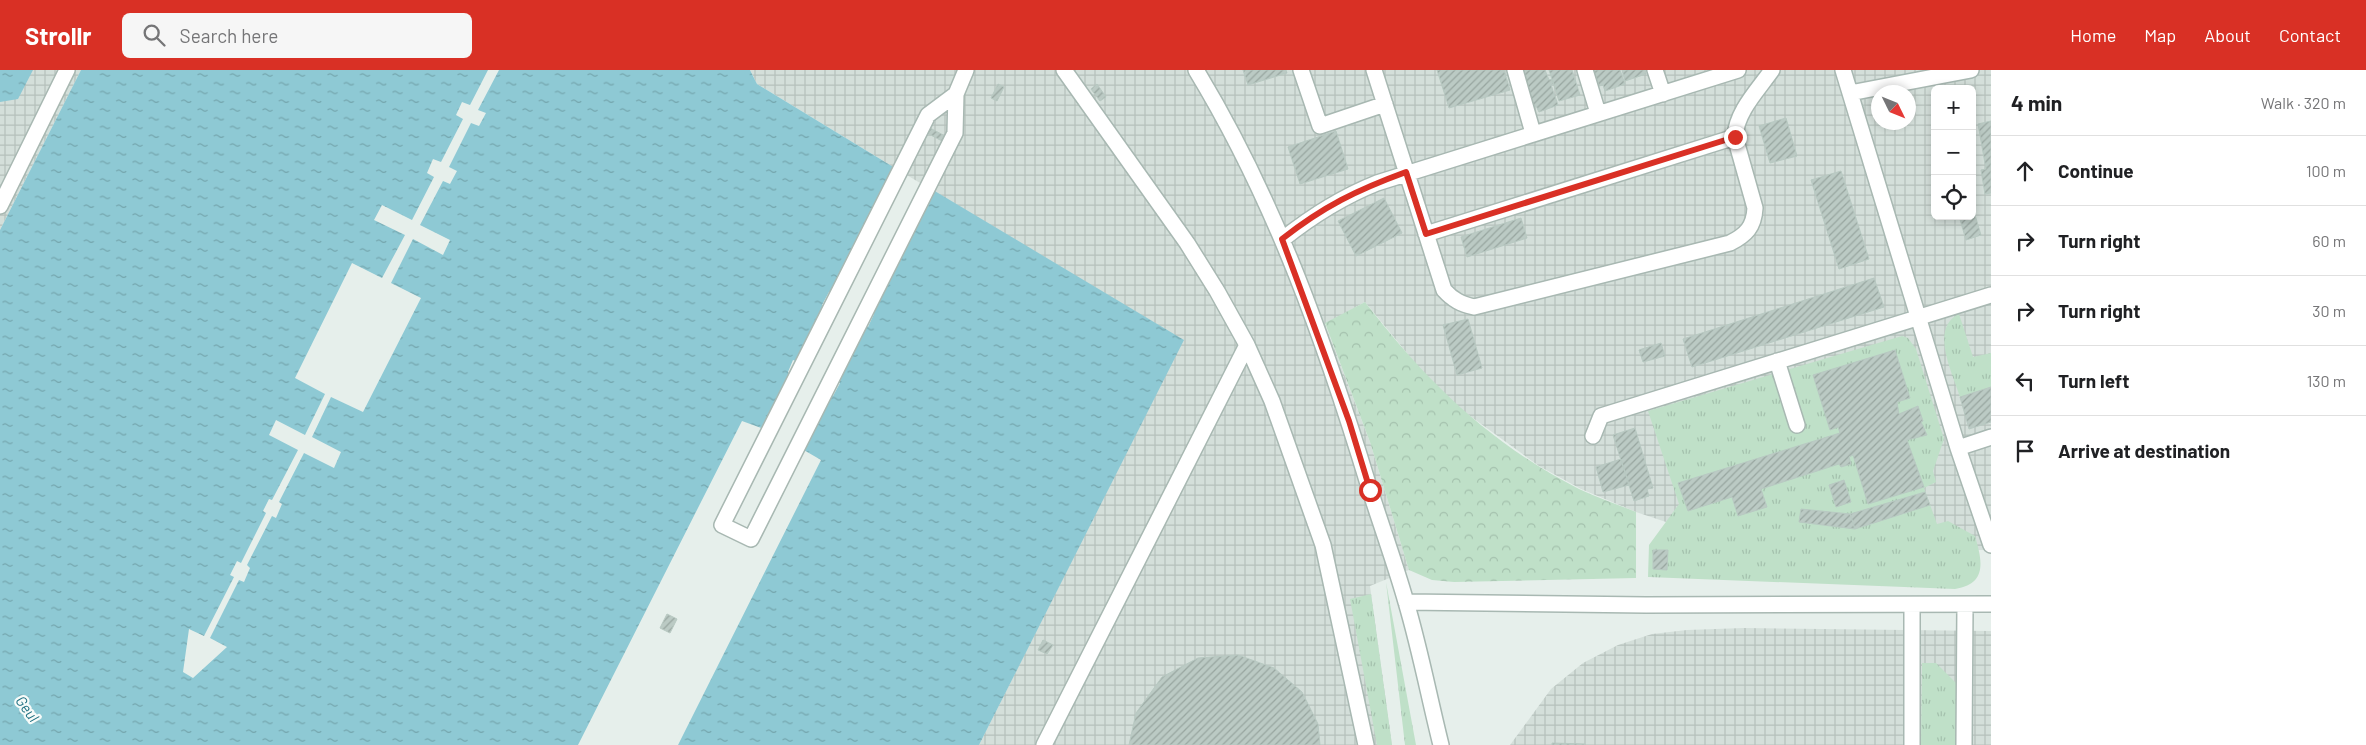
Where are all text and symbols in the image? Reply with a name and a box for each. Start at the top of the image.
search box [122,13,472,58]
text: Strollr [25,21,92,50]
icon: search [140,21,168,49]
text: Search here [180,24,278,47]
text: Home [2070,24,2116,46]
text: Map [2144,24,2176,46]
text: About [2204,24,2251,46]
text: Contact [2279,24,2341,46]
north arrow [1871,85,1916,130]
map controls [1931,85,1976,220]
button: + [1931,85,1976,130]
text: 4 min [2011,90,2062,115]
text: Walk · 320 m [2261,93,2346,112]
route end [1724,126,1747,149]
button: − [1931,130,1976,175]
icon: ahead [2011,157,2039,185]
text: Continue [2058,159,2134,182]
text: 100 m [2306,161,2346,180]
button: locate [1931,175,1976,220]
icon: right [2011,227,2039,255]
text: Turn right [2058,229,2140,252]
text: 60 m [2312,231,2346,250]
icon: right [2011,297,2039,325]
text: Turn right [2058,299,2140,322]
text: 30 m [2312,301,2346,320]
icon: left [2011,367,2039,395]
text: Turn left [2058,369,2129,392]
text: 130 m [2307,371,2346,390]
icon: arrive [2011,437,2039,465]
text: Arrive at destination [2058,439,2230,462]
route start [1359,479,1382,502]
water label: Geul [12,692,44,725]

